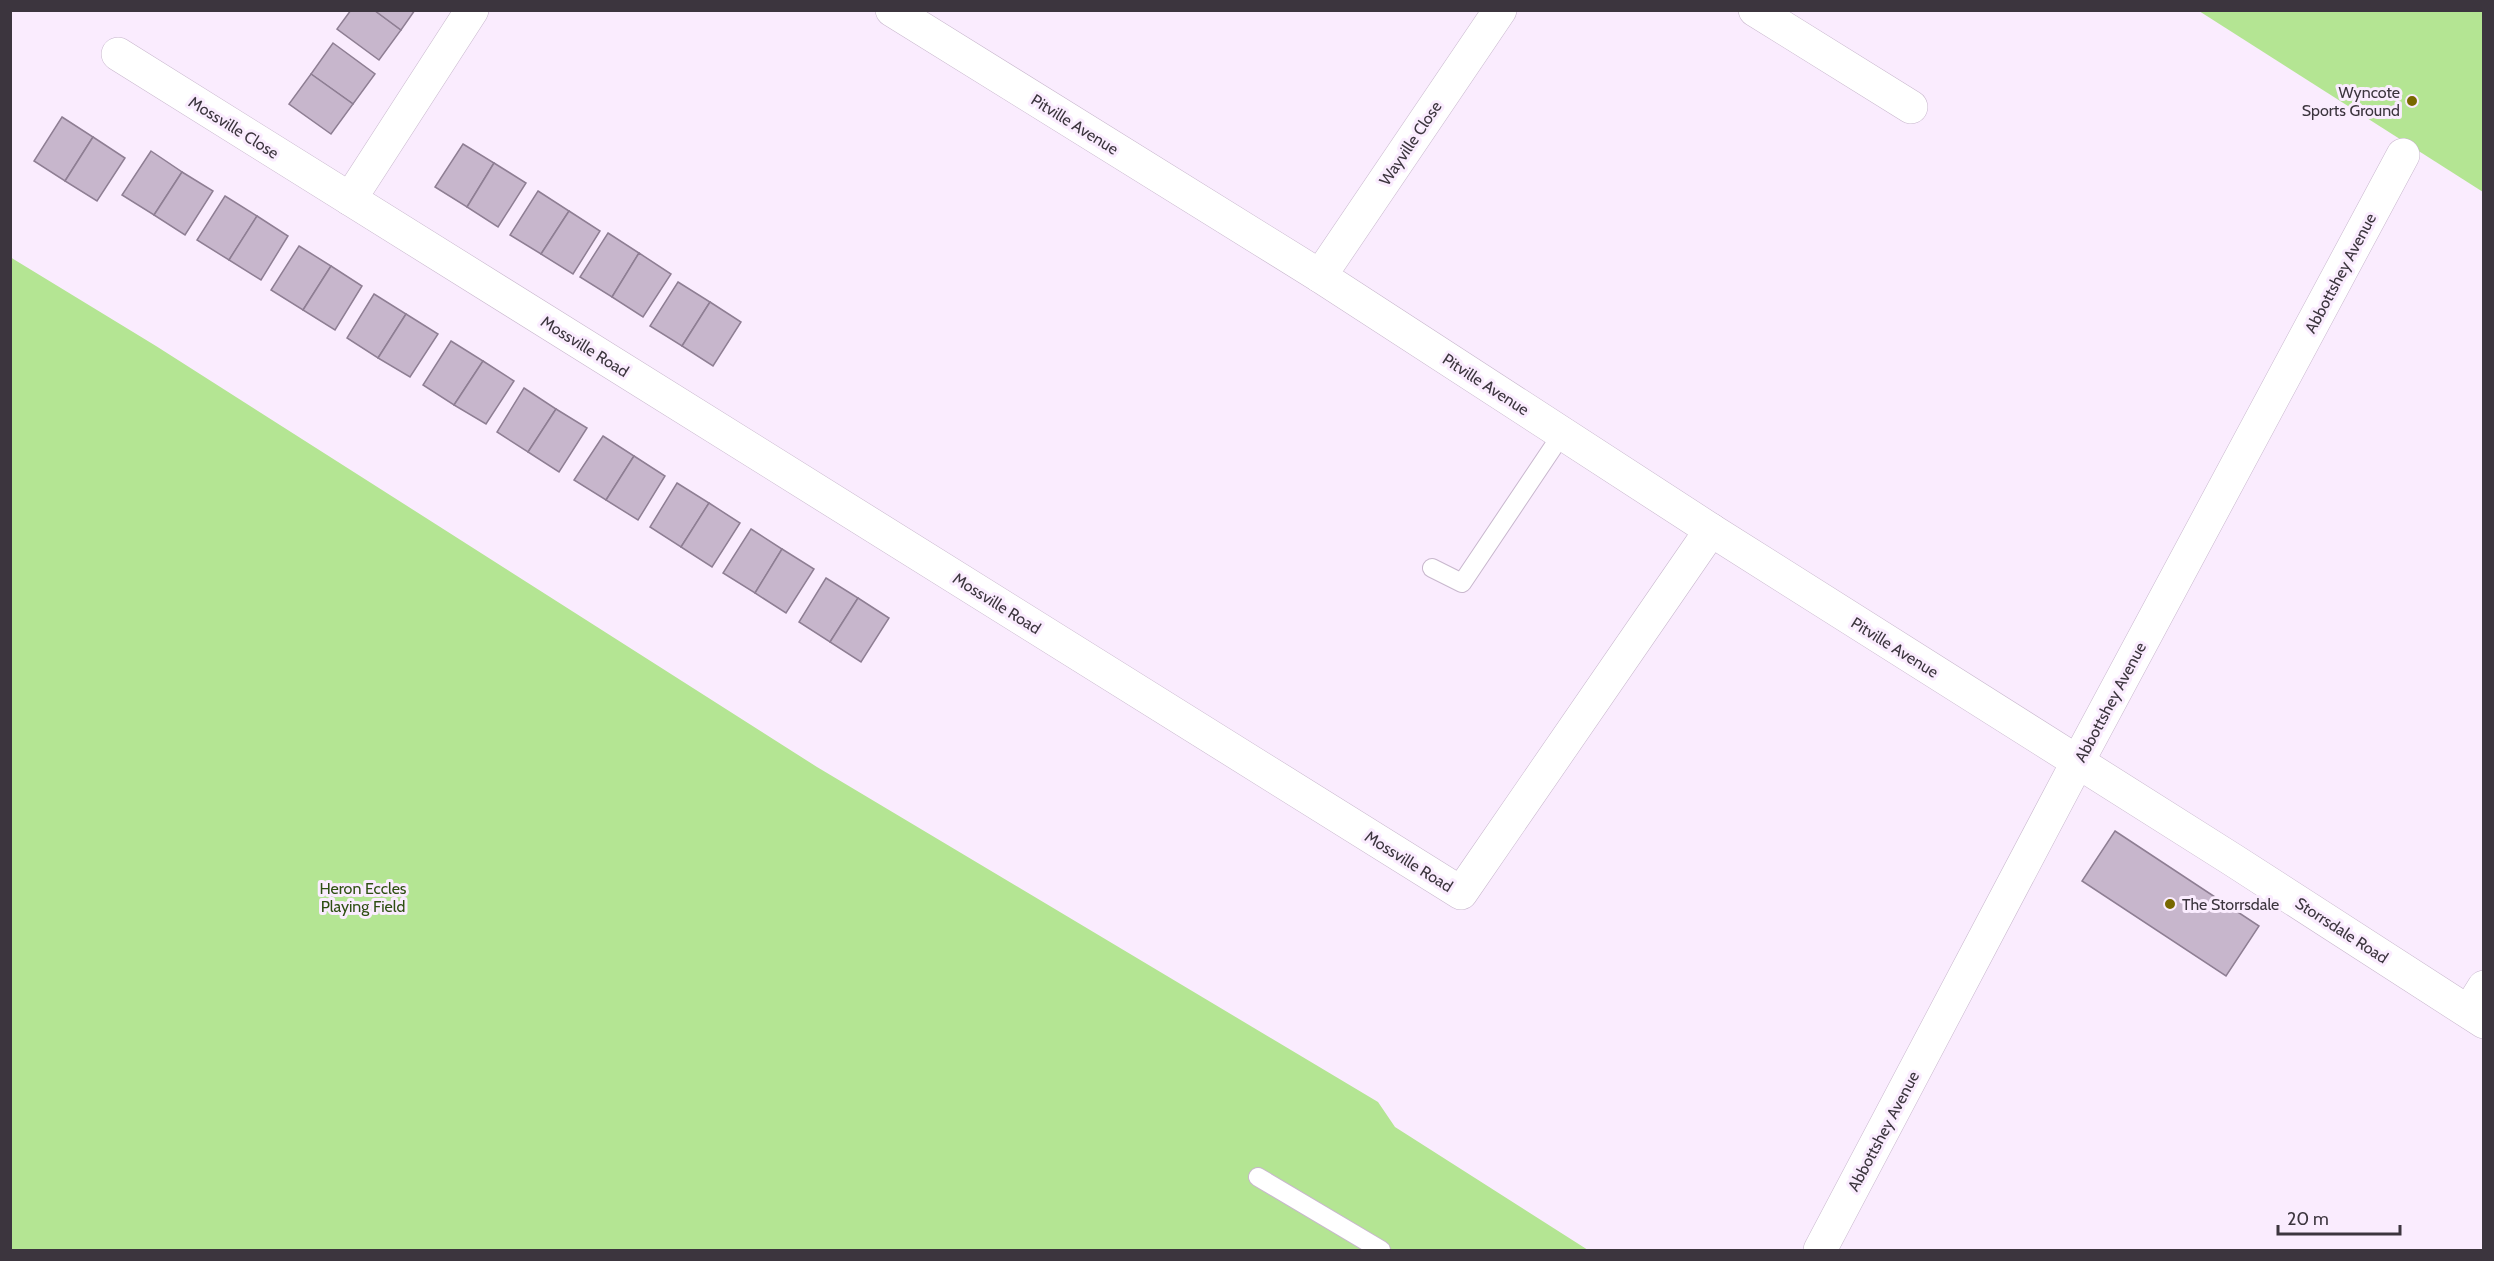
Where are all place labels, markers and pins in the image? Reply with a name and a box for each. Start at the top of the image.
place label: Wyncote Sports Ground [2302,83,2400,120]
marker: Wyncote Sports Ground [2405,94,2419,108]
place label: The Storrsdale [2182,895,2279,914]
marker: The Storrsdale [2163,897,2177,911]

